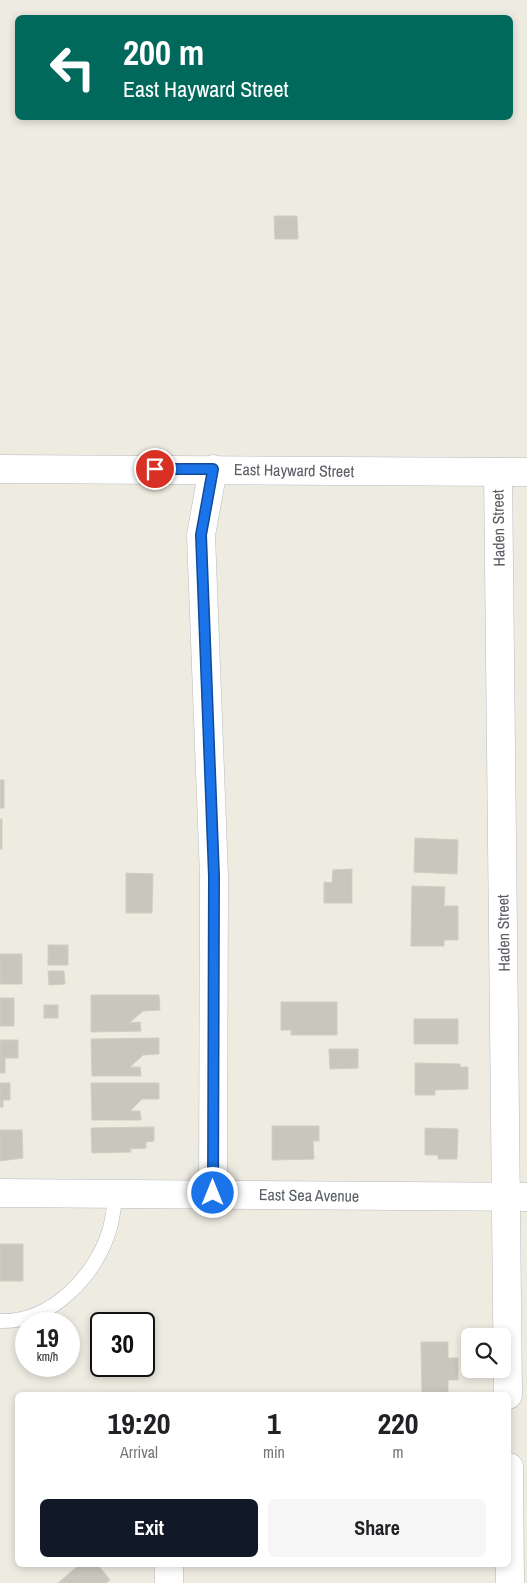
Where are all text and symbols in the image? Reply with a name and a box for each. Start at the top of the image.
text: 200 m [123,29,204,76]
icon: left [40,35,105,100]
text: East Hayward Street [123,74,288,104]
pin [134,448,176,490]
icon: arrive [141,455,169,483]
street label: East Hayward Street [234,458,355,482]
street label: Haden Street [486,489,510,567]
street label: Haden Street [491,894,515,972]
position arrow [186,1166,238,1218]
street label: East Sea Avenue [259,1183,359,1207]
speed limit sign: 30 [90,1312,155,1377]
text: 19 [36,1321,59,1355]
map controls [461,1328,511,1378]
button: search [461,1328,511,1378]
text: km/h [37,1349,58,1365]
text: 19:20 [108,1403,170,1443]
text: 1 [267,1403,281,1443]
text: 220 [377,1403,418,1443]
text: Arrival [120,1441,158,1463]
text: min [263,1441,285,1463]
text: m [392,1441,403,1463]
button: Exit [40,1499,258,1557]
button: Share [268,1499,486,1557]

